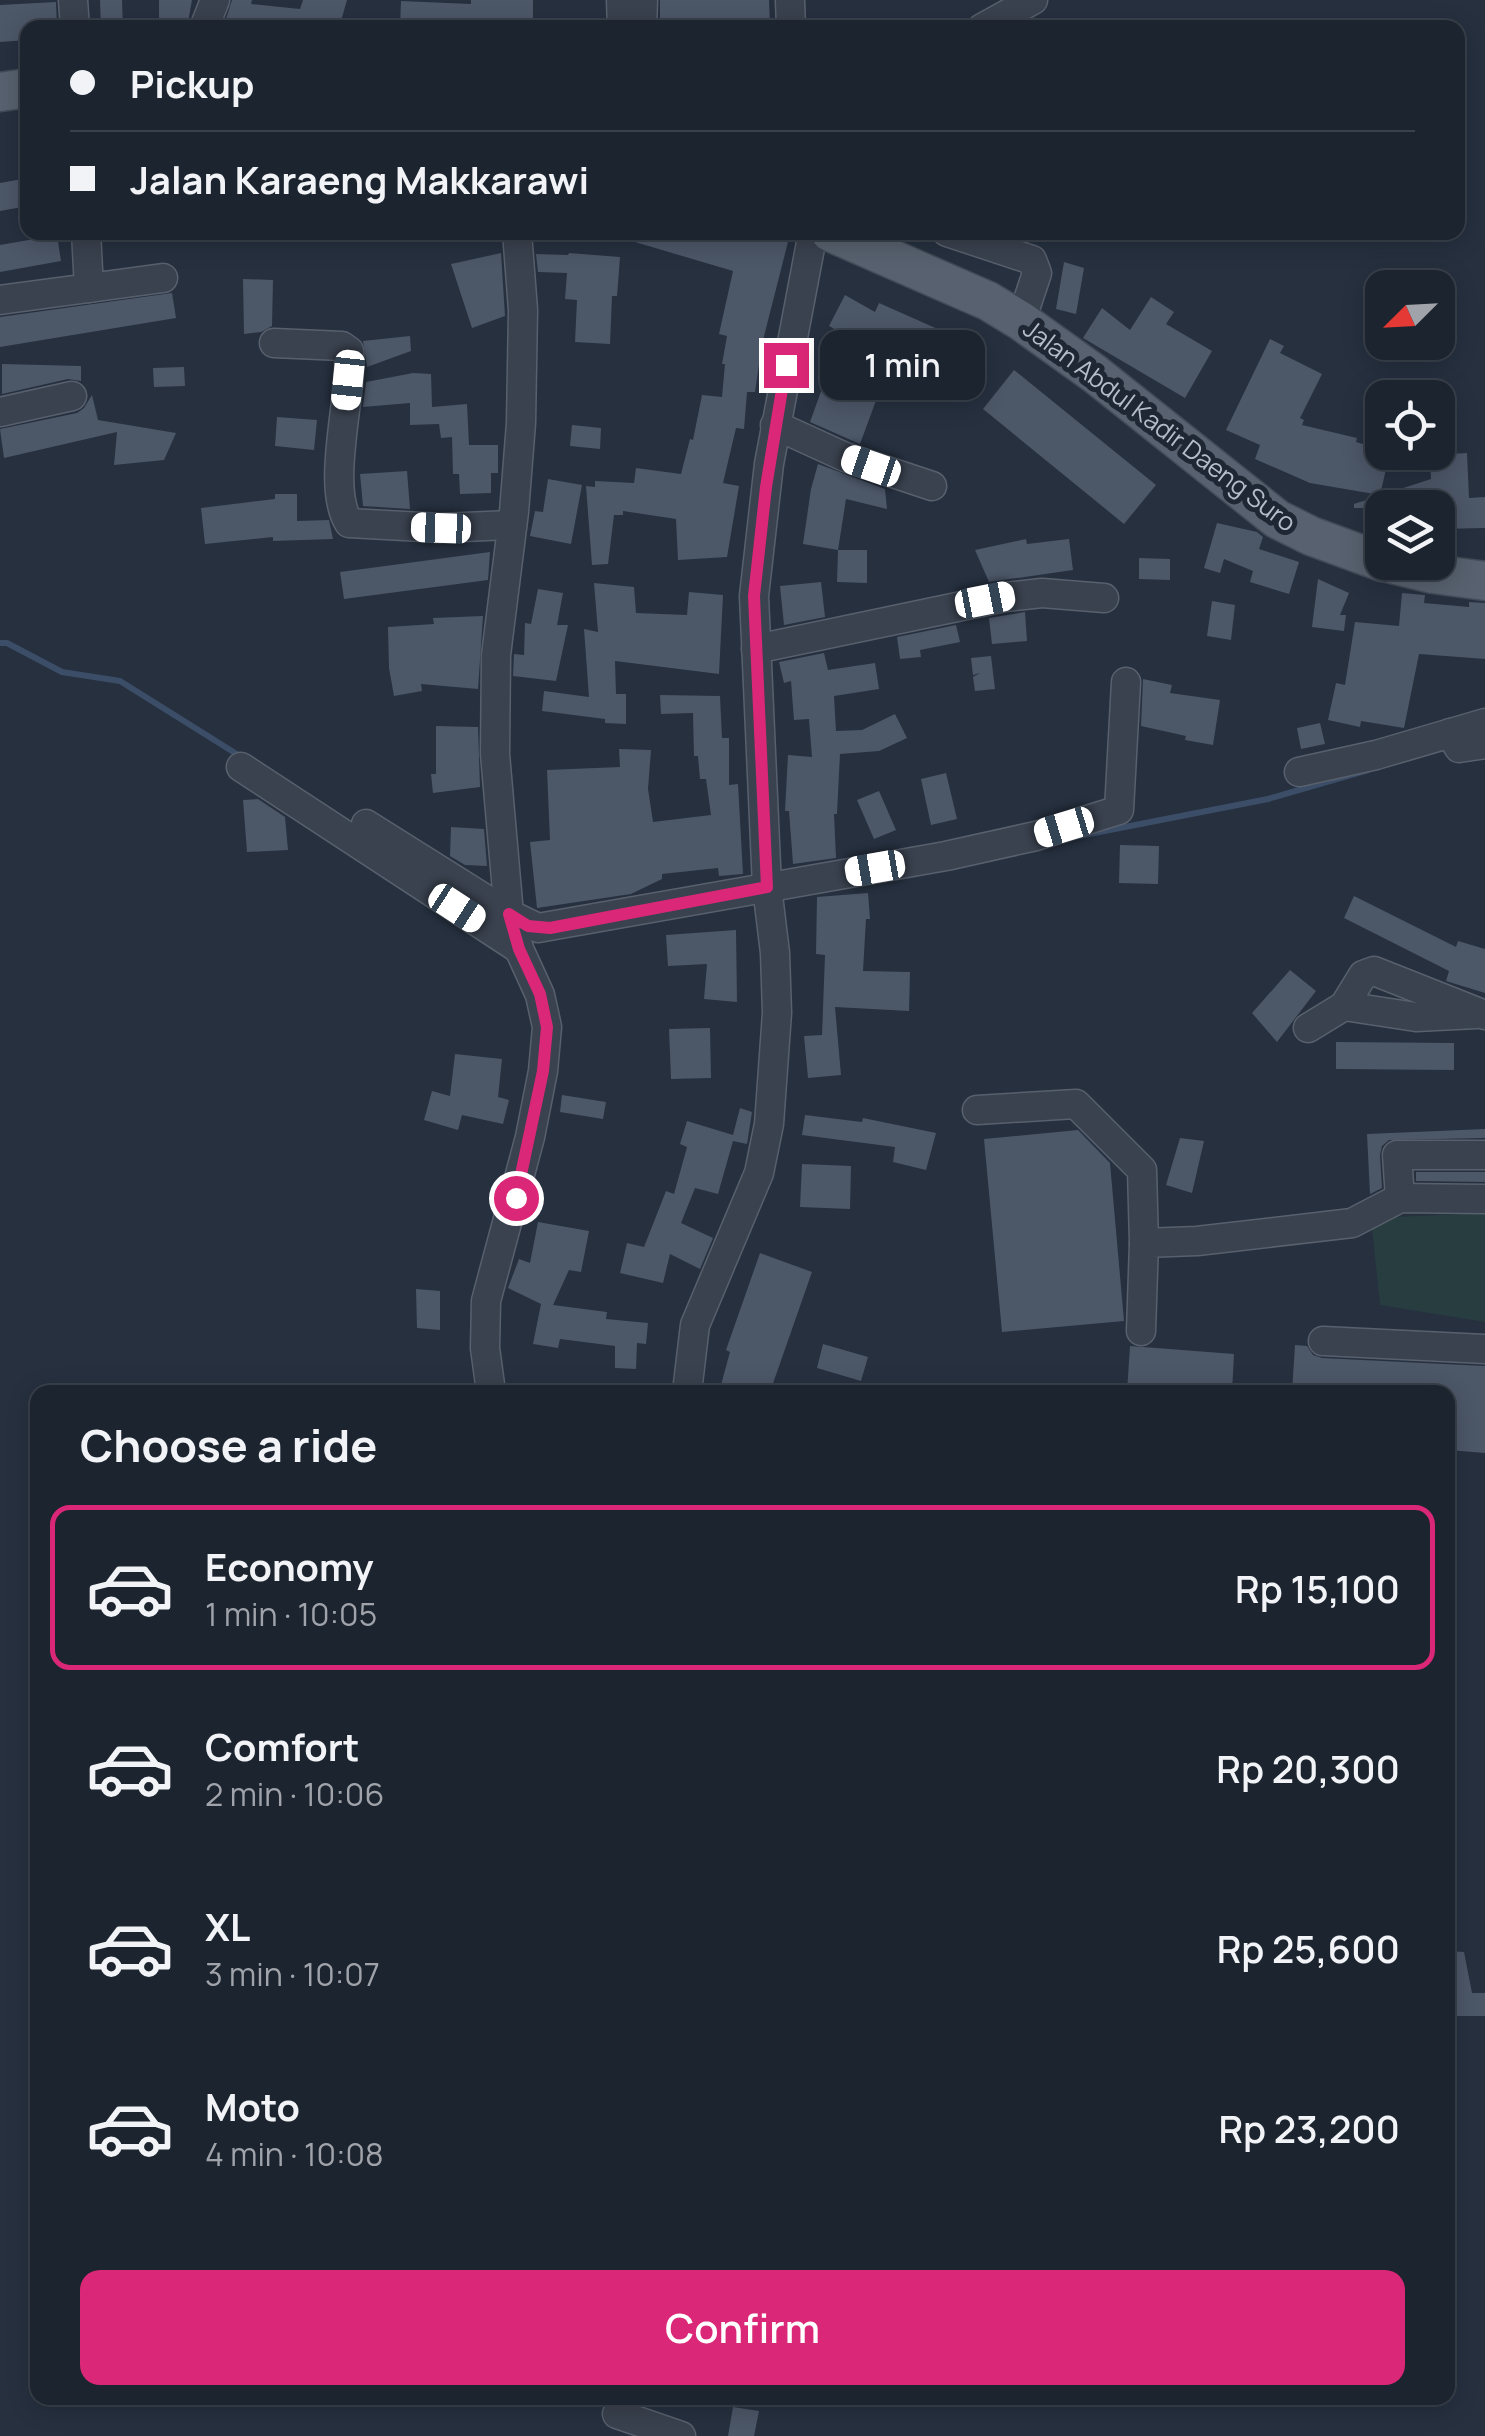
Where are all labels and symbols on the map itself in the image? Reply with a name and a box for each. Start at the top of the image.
north arrow [1365,270,1455,360]
street label: Jalan Abdul Kadir Daeng Suro [1017,311,1303,539]
callout: 1 min [821,330,986,400]
route end [764,343,809,388]
car [330,349,366,411]
car [838,442,904,490]
car [410,512,472,544]
car [953,580,1017,620]
car [1031,804,1097,850]
car [843,848,907,888]
car [424,879,490,937]
route start [494,1176,539,1221]

